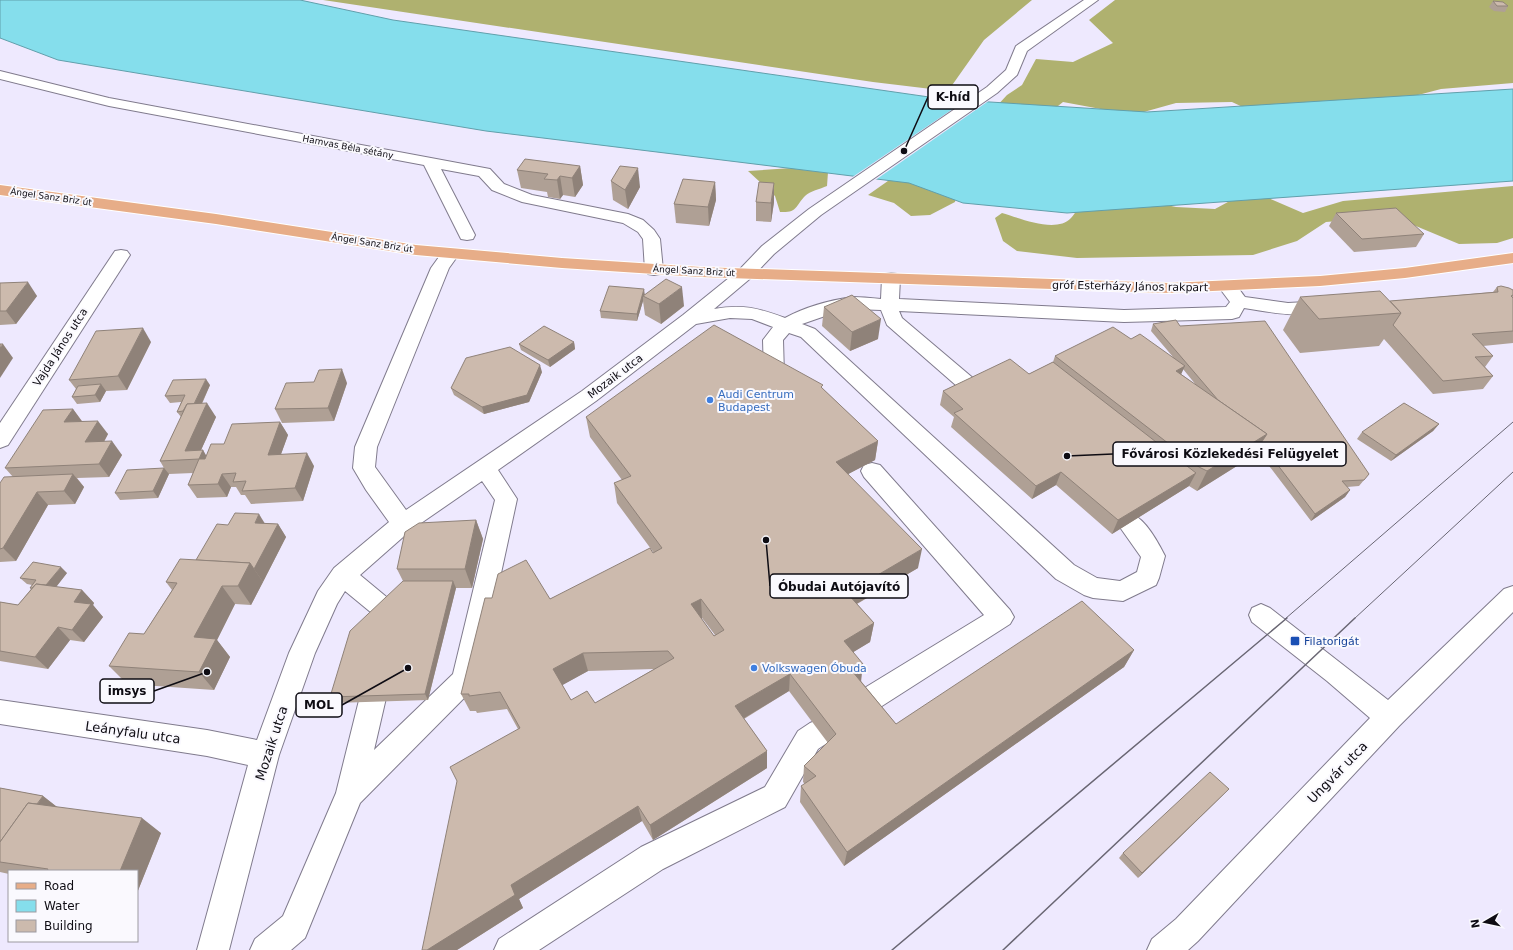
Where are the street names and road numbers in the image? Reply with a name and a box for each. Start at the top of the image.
street label: Hamvas Béla sétány [302,133,395,161]
street label: Ángel Sanz Briz út [10,185,93,208]
street label: Ángel Sanz Briz út [331,231,414,254]
street label: Ángel Sanz Briz út [653,263,736,278]
street label: gróf Esterházy János rakpart [1052,279,1209,294]
street label: Vajda János utca [30,306,91,389]
street label: Mozaik utca [585,351,645,401]
street label: Mozaik utca [252,704,291,782]
street label: Leányfalu utca [84,718,181,747]
street label: Ungvár utca [1304,739,1370,806]

